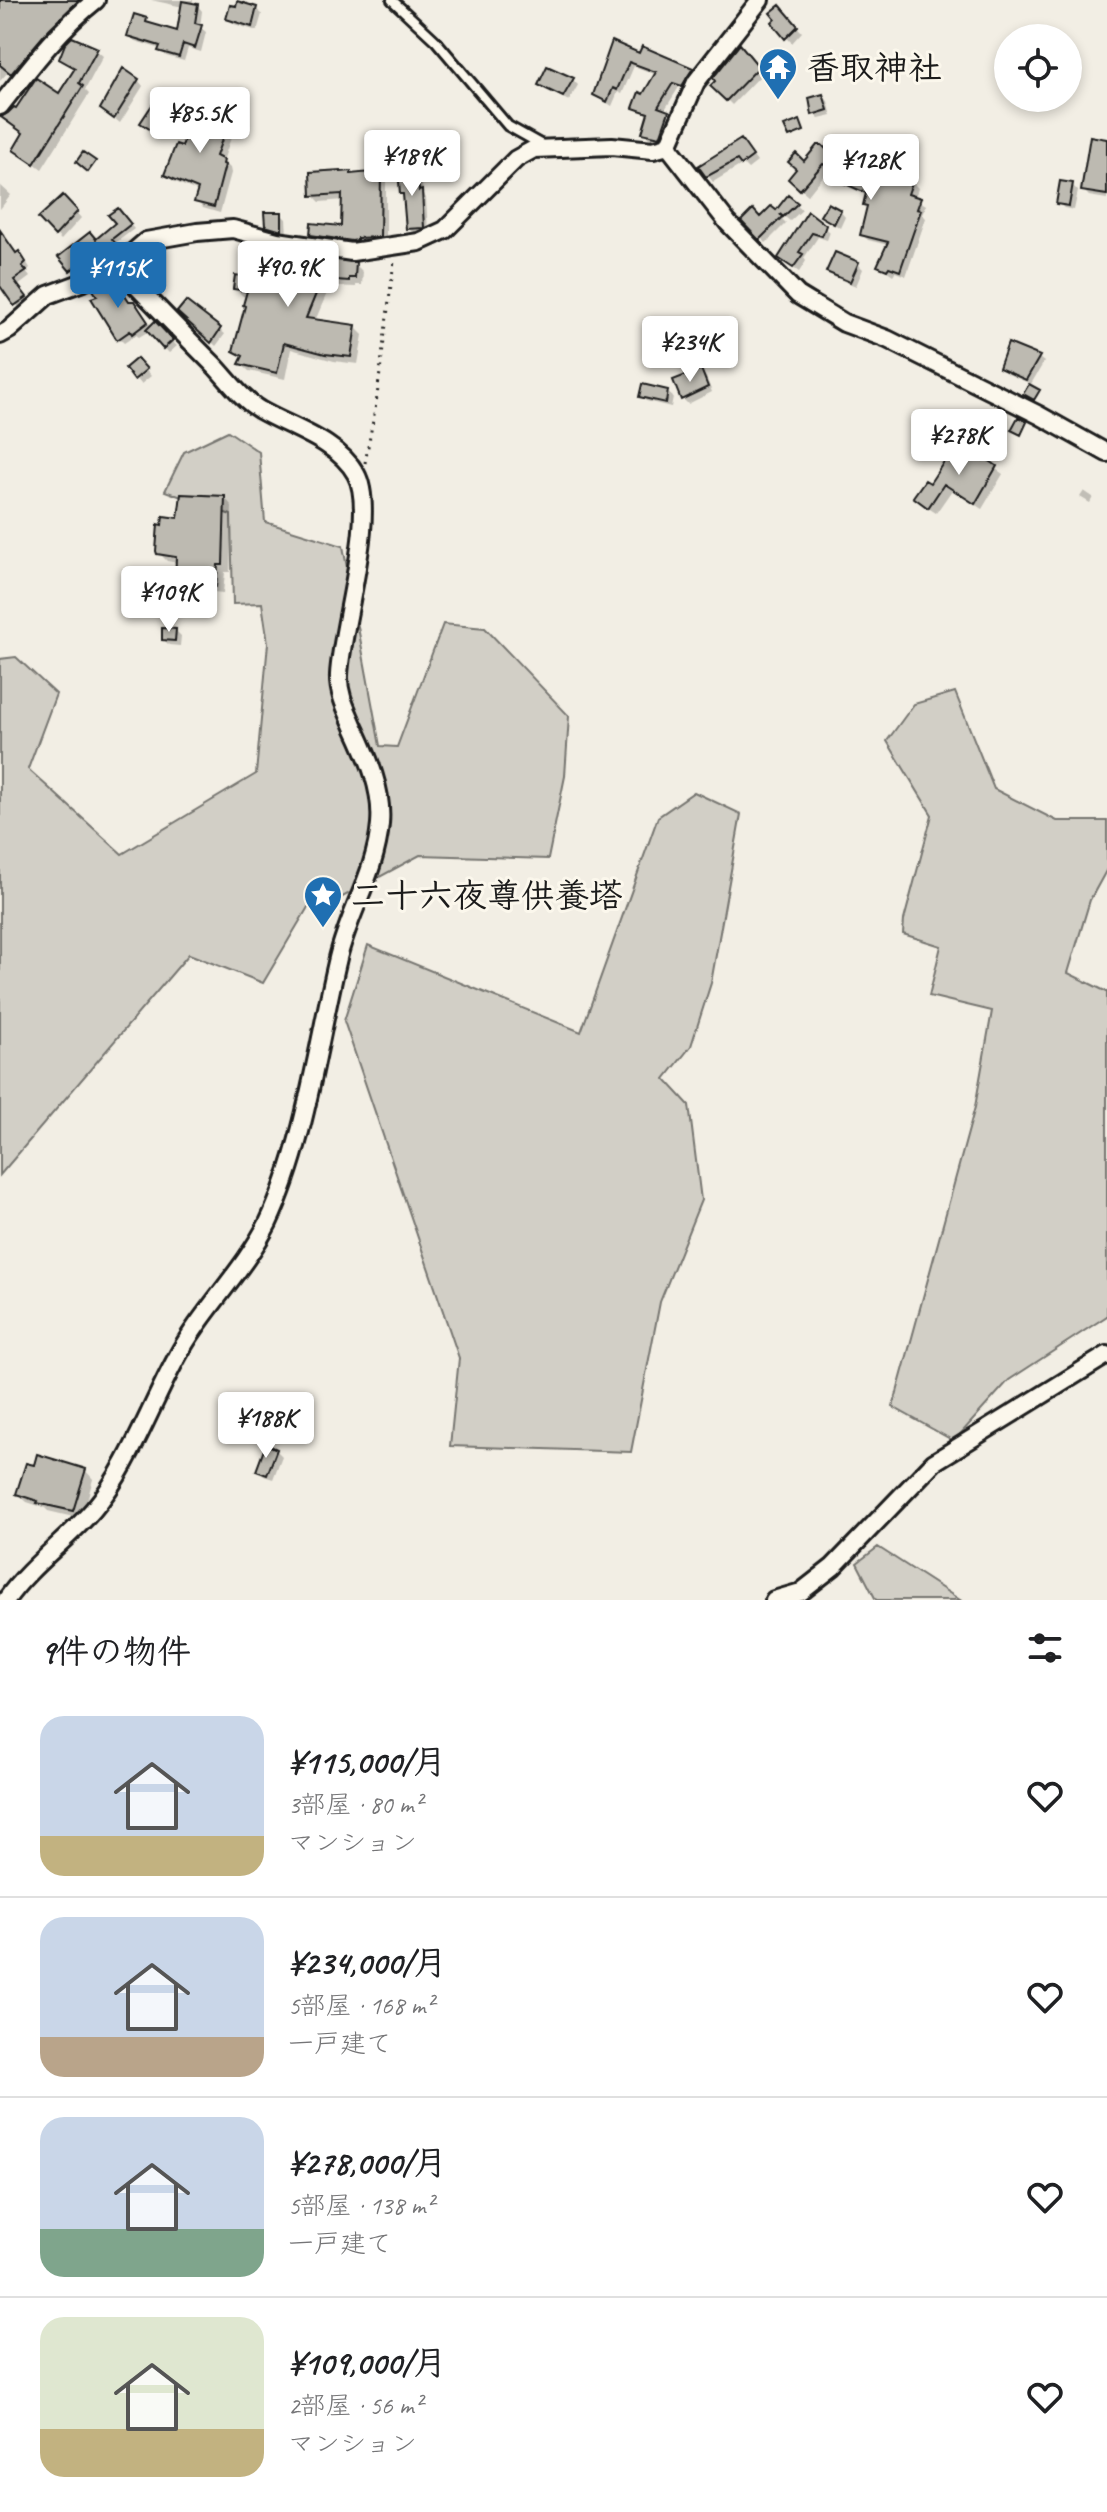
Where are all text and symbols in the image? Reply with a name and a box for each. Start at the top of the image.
map controls [994,24,1082,112]
button: locate [994,24,1082,112]
temple icon: 香取神社 [757,46,799,101]
place label: 香取神社 [806,46,942,89]
pin: ¥85.5K [135,87,265,155]
text: ¥85.5K [168,96,232,129]
pin: ¥189K [356,130,468,198]
pin: ¥128K [815,134,927,202]
text: ¥189K [382,139,442,172]
text: ¥128K [841,143,901,176]
pin: ¥90.9K [223,241,353,309]
pin: ¥115K [62,242,174,310]
text: ¥90.9K [256,250,320,283]
text: ¥115K [88,251,148,284]
pin: ¥234K [634,316,746,384]
text: ¥234K [660,325,720,358]
pin: ¥278K [903,409,1015,477]
text: ¥278K [929,418,989,451]
pin: ¥109K [113,566,225,634]
text: ¥109K [139,575,199,608]
place icon: 二十六夜尊供養塔 [302,874,344,929]
place label: 二十六夜尊供養塔 [351,874,623,917]
pin: ¥188K [210,1392,322,1460]
text: ¥188K [236,1401,296,1434]
icon: filters [1023,1626,1067,1670]
text: 9件の物件 [40,1630,191,1673]
text: ¥115,000/月 [288,1740,447,1783]
icon: home [104,1748,200,1844]
icon: heart [1023,1774,1067,1818]
text: 3部屋 · 80 m² [288,1788,422,1821]
text: マンション [288,1826,417,1859]
text: ¥234,000/月 [288,1941,447,1984]
icon: home [104,1949,200,2045]
icon: heart [1023,1975,1067,2019]
text: 5部屋 · 168 m² [288,1989,433,2022]
text: 一戸建て [288,2027,392,2060]
text: ¥278,000/月 [288,2141,447,2184]
icon: home [104,2149,200,2245]
icon: heart [1023,2175,1067,2219]
text: 5部屋 · 138 m² [288,2189,433,2222]
text: 一戸建て [288,2227,392,2260]
text: ¥109,000/月 [288,2341,447,2384]
icon: home [104,2349,200,2445]
icon: heart [1023,2375,1067,2419]
text: 2部屋 · 56 m² [288,2389,422,2422]
text: マンション [288,2427,417,2460]

